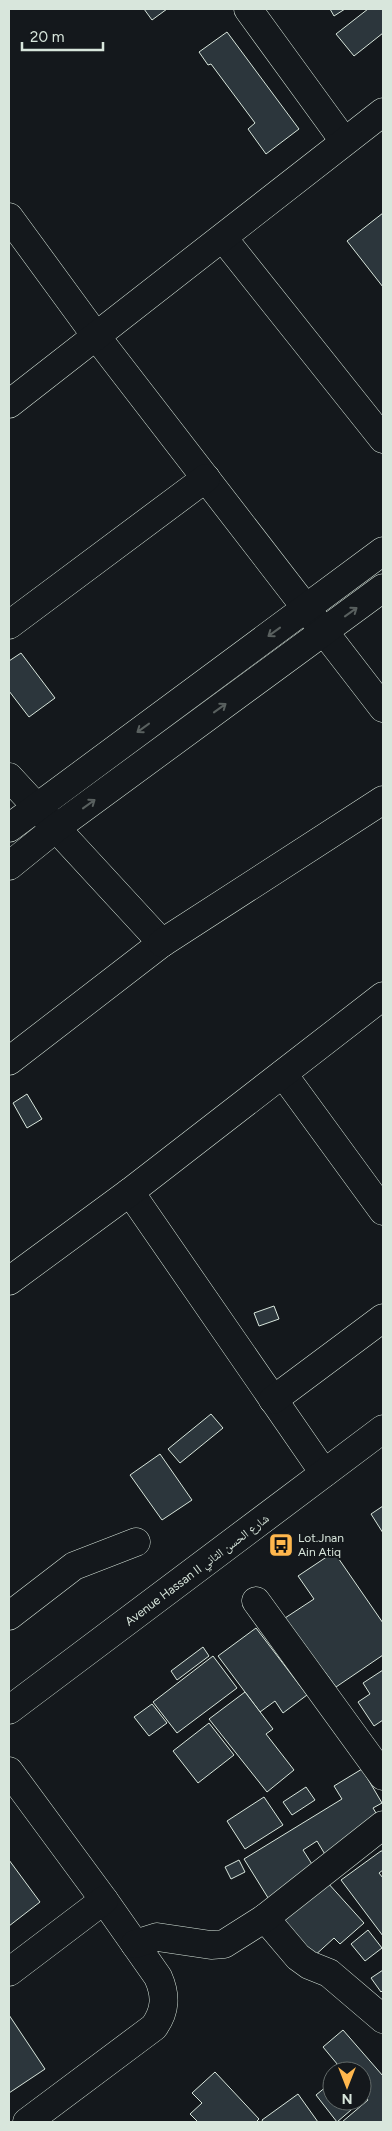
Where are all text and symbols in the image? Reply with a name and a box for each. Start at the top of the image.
scale bar [22,20,104,52]
text: 20 m [30,28,64,46]
one-way arrow [344,607,358,617]
one-way arrow [268,626,281,637]
one-way arrow [213,703,227,713]
one-way arrow [136,723,150,733]
one-way arrow [82,799,96,809]
street label: Avenue Hassan II شارع الحسن الثاني [122,1511,274,1631]
place label: Lot.Jnan Ain Atiq [298,1531,344,1559]
bus stop icon: Lot.Jnan Ain Atiq [268,1532,294,1558]
north arrow [322,2061,372,2111]
text: N [342,2090,352,2107]

